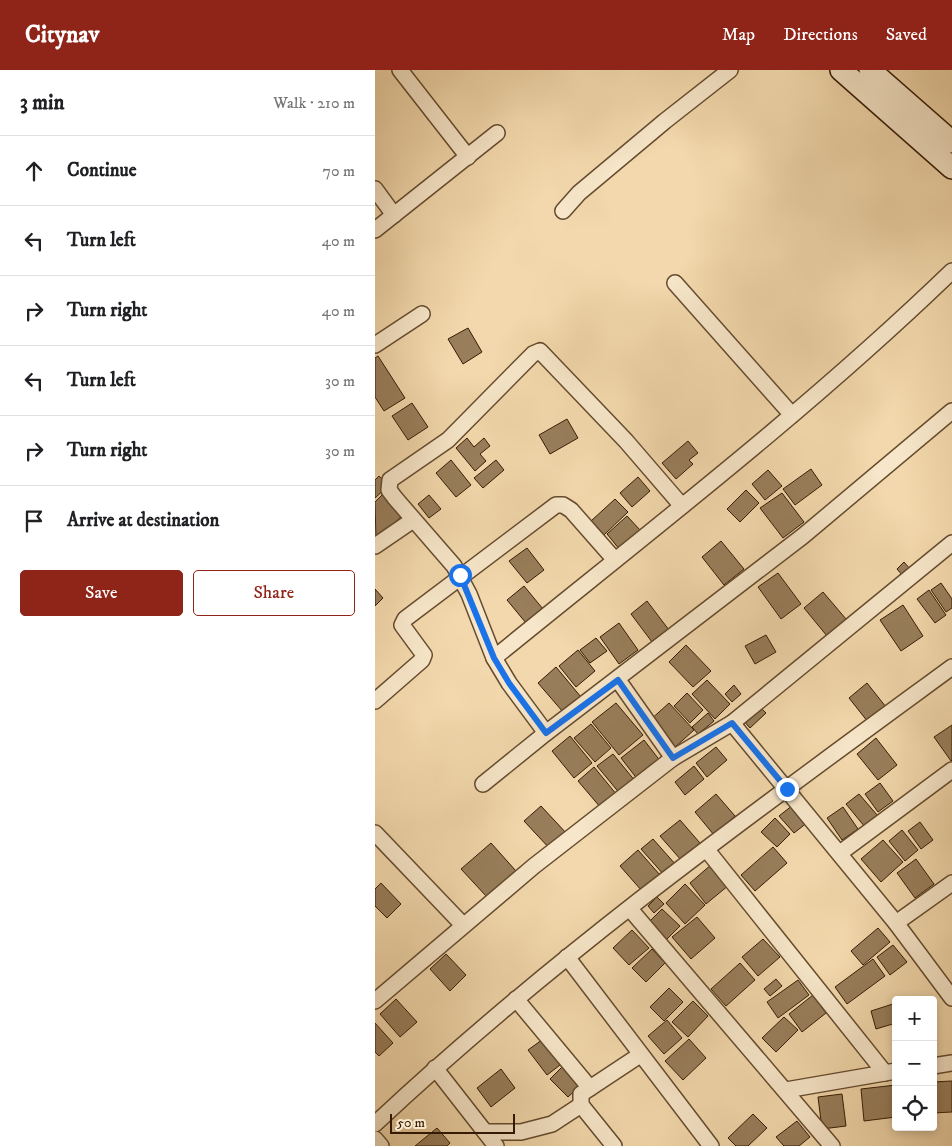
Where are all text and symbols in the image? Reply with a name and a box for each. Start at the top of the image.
text: Citynav [25,20,99,50]
text: Map [722,24,755,46]
text: Directions [783,24,858,46]
text: Saved [886,24,927,46]
text: 3 min [20,90,65,116]
text: Walk · 210 m [273,93,355,113]
icon: ahead [20,157,48,185]
text: Continue [67,159,137,182]
text: 70 m [323,161,355,181]
icon: left [20,227,48,255]
text: Turn left [67,229,136,252]
text: 40 m [322,231,355,251]
icon: right [20,297,48,325]
text: Turn right [67,299,147,322]
text: 40 m [322,301,355,321]
icon: left [20,367,48,395]
text: Turn left [67,369,136,392]
text: 30 m [325,371,355,391]
icon: right [20,437,48,465]
text: Turn right [67,439,147,462]
text: 30 m [325,441,355,461]
icon: arrive [20,507,48,535]
text: Arrive at destination [67,509,219,532]
route start [449,564,472,587]
button: Save [20,570,183,616]
button: Share [193,570,355,616]
route end [776,778,799,801]
map controls [892,996,937,1131]
button: + [892,996,937,1041]
button: − [892,1041,937,1086]
button: locate [892,1086,937,1131]
scale bar [390,1111,515,1134]
text: 50 m [397,1114,425,1132]

